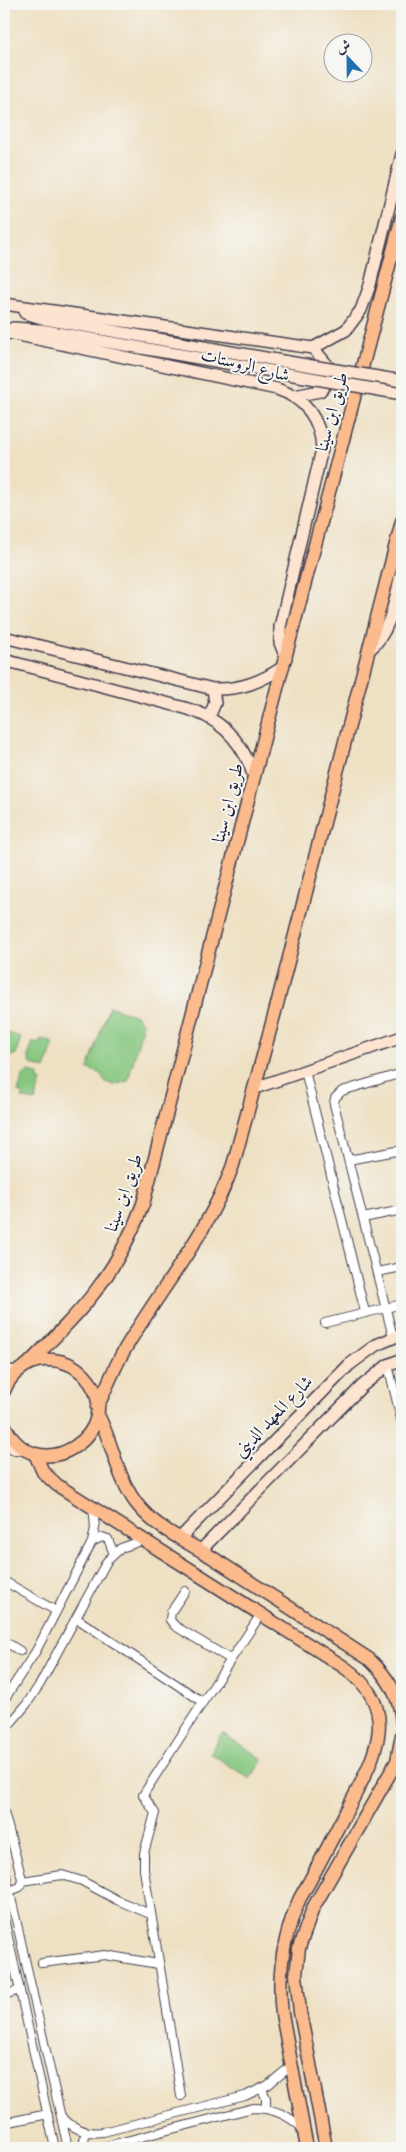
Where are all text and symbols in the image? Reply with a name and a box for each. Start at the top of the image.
north arrow [324,32,374,82]
text: ش [334,36,353,58]
street label: شارع الروستات [198,344,292,390]
street label: طريق ابن سينا [311,370,355,454]
street label: طريق ابن سينا [208,761,250,845]
street label: طريق ابن سينا [101,1151,149,1235]
street label: شارع المعهد الديني [229,1371,321,1465]

